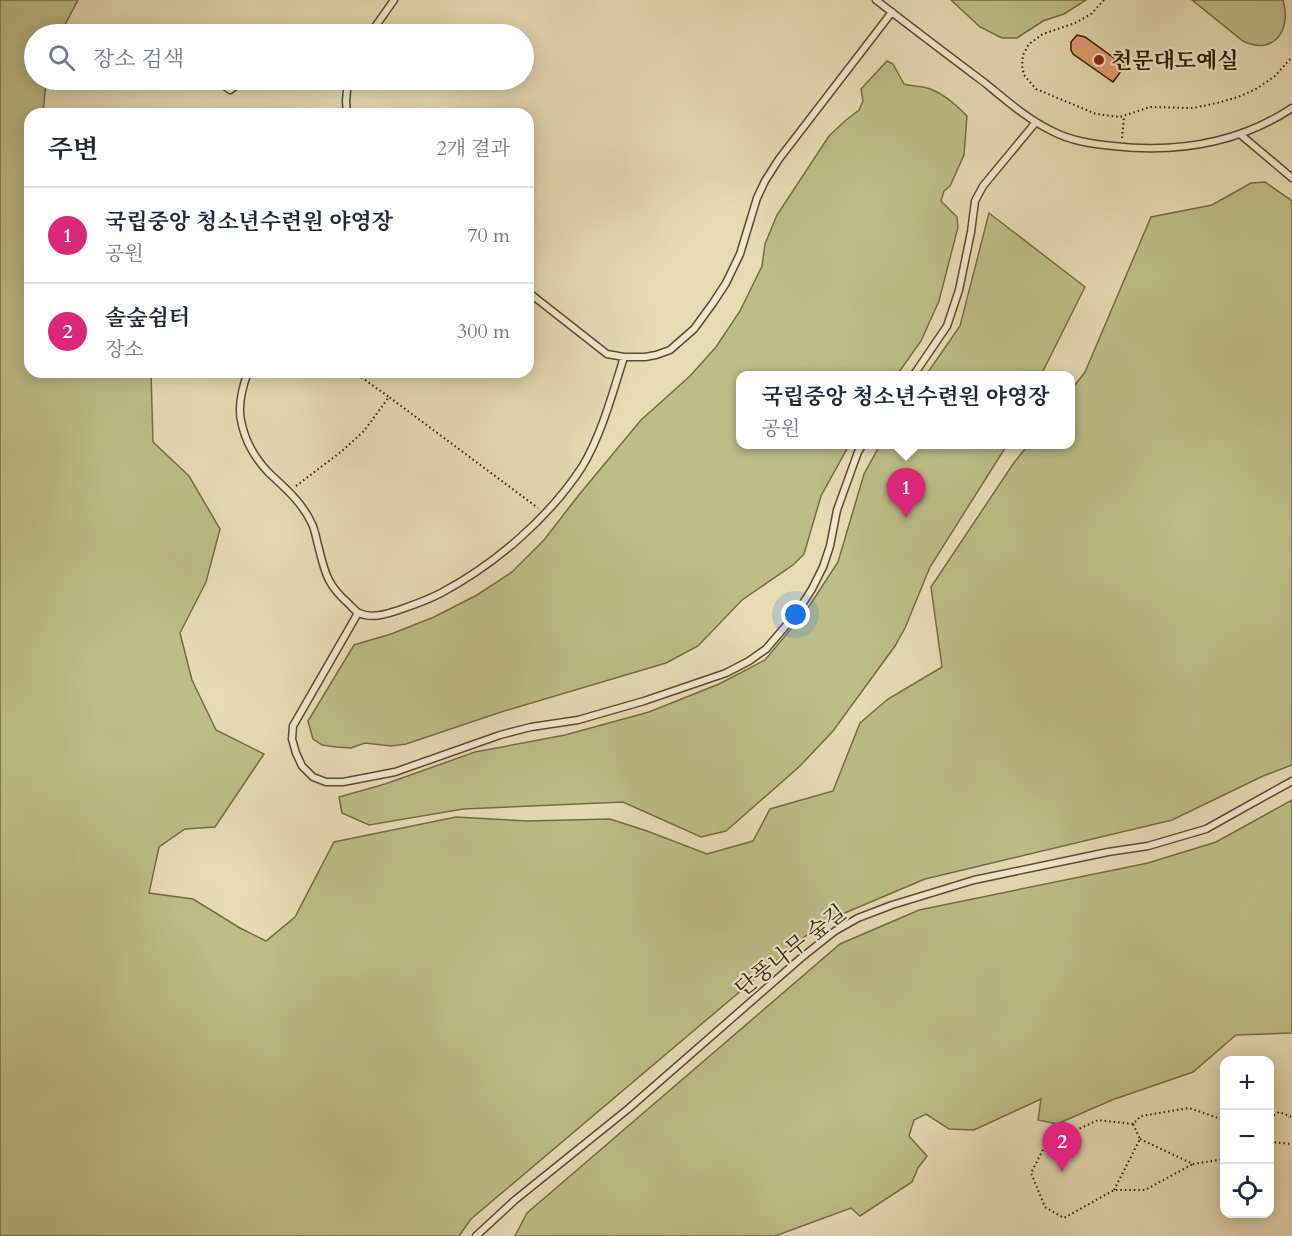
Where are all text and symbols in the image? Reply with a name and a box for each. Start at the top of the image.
search box [24,24,534,90]
icon: search [45,41,78,74]
text: 장소 검색 [93,44,184,74]
place label: 천문대도예실 [1111,46,1239,76]
marker: 천문대도예실 [1092,53,1106,67]
text: 주변 [48,132,98,167]
text: 2개 결과 [436,135,510,162]
text: 국립중앙 청소년수련원 야영장 [105,207,393,237]
text: 1 [62,222,73,249]
text: 70 m [467,222,510,249]
text: 공원 [105,240,144,267]
text: 솔숲쉼터 [105,303,190,333]
text: 2 [62,318,73,345]
text: 300 m [457,318,510,345]
text: 장소 [105,336,144,363]
popup [736,371,1075,449]
text: 국립중앙 청소년수련원 야영장 [761,382,1050,412]
text: 공원 [761,415,800,442]
pin: 1 [886,468,926,518]
your location [781,600,810,629]
street label: 단풍나무 숲길 [729,898,852,1004]
map controls [1220,1056,1274,1218]
button: + [1220,1056,1274,1110]
button: − [1220,1110,1274,1164]
pin: 2 [1042,1122,1082,1172]
button: locate [1220,1164,1274,1218]

